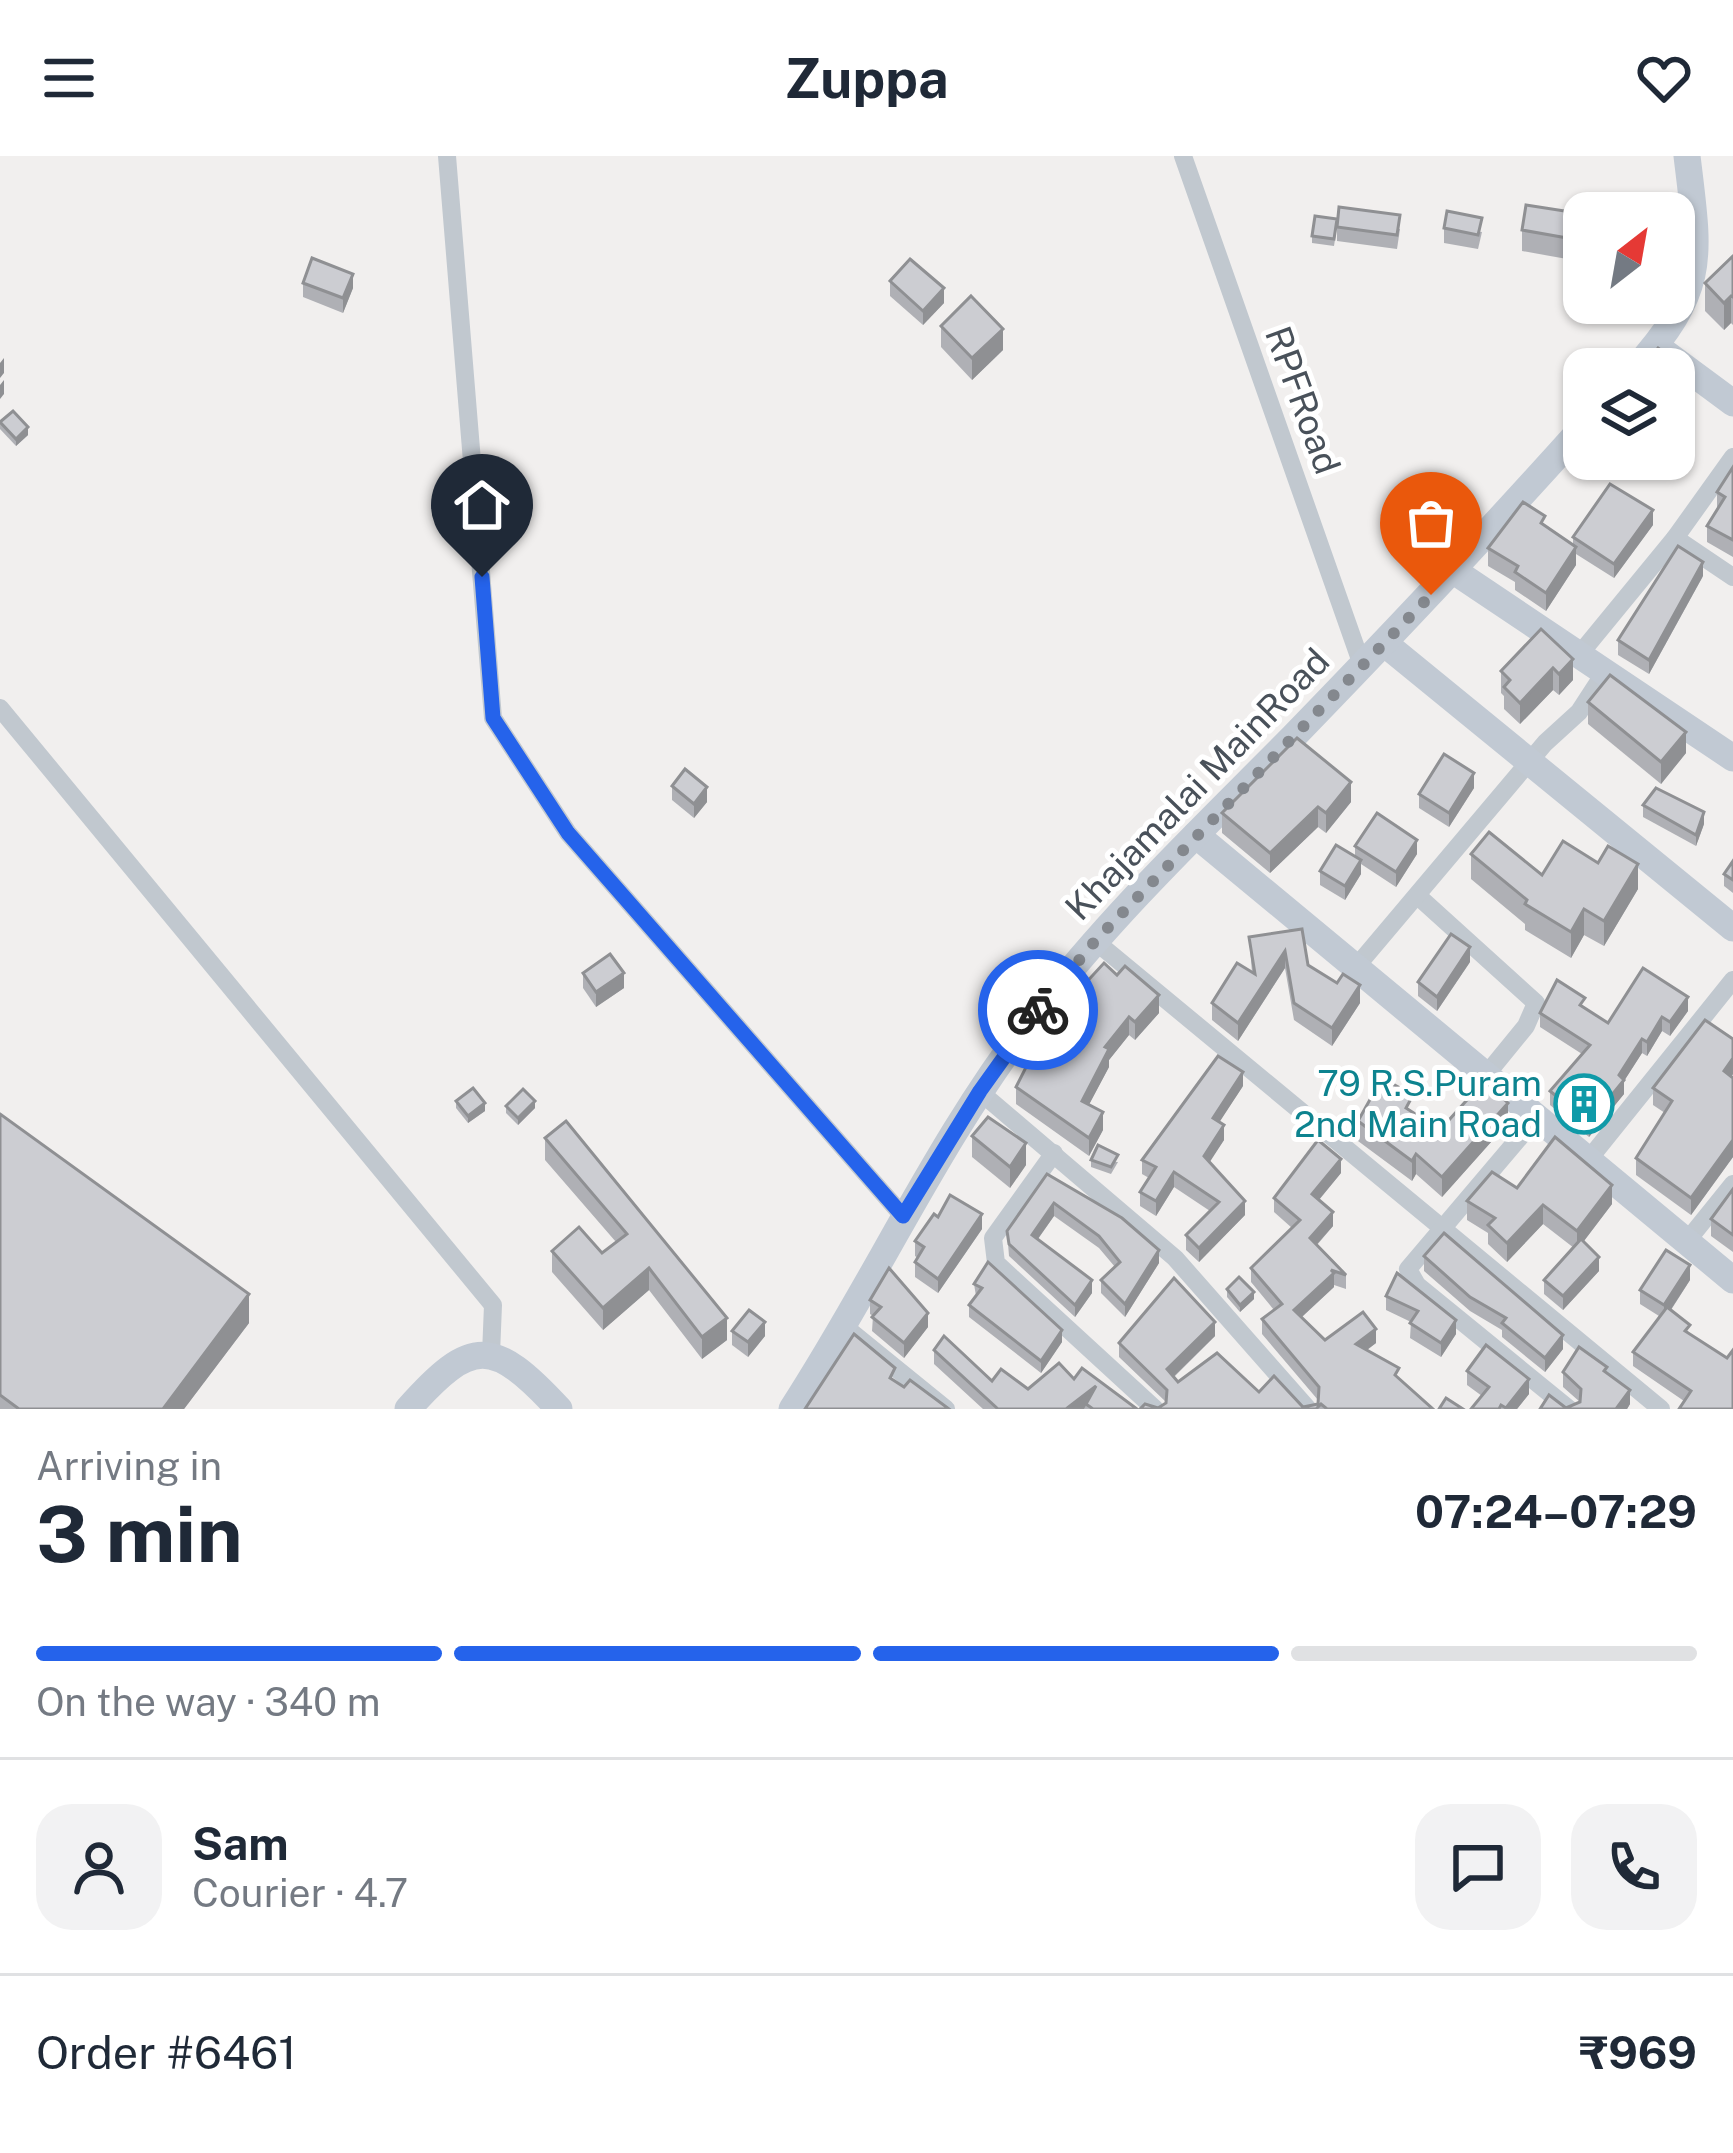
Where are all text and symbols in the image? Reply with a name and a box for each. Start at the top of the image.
icon: menu [36,45,102,111]
icon: heart [1631,45,1697,111]
text: Zuppa [784,47,949,110]
north arrow [1563,192,1695,324]
map controls [1563,192,1695,480]
street label: RPFRoad [1257,320,1349,480]
button: layers [1563,348,1695,480]
pin [431,454,533,577]
icon: home [449,472,515,538]
pin [1380,472,1482,595]
icon: bag [1398,490,1464,556]
street label: Khajamalai MainRoad [1057,640,1337,928]
courier [978,950,1098,1070]
icon: bike [1005,977,1071,1043]
place label: 79 R.S.Puram 2nd Main Road [1294,1062,1542,1145]
building icon: 79 R.S.Puram 2nd Main Road [1553,1073,1615,1135]
text: Arriving in [36,1443,222,1489]
text: 07:24–07:29 [1415,1485,1697,1538]
text: 3 min [36,1488,243,1580]
text: On the way · 340 m [36,1679,380,1725]
button: person [36,1804,162,1930]
button: chat [1415,1804,1541,1930]
button: phone [1571,1804,1697,1930]
text: Sam [192,1817,289,1870]
text: Courier · 4.7 [192,1870,408,1916]
text: Order #6461 [36,2026,297,2079]
text: ₹969 [1579,2026,1697,2079]

